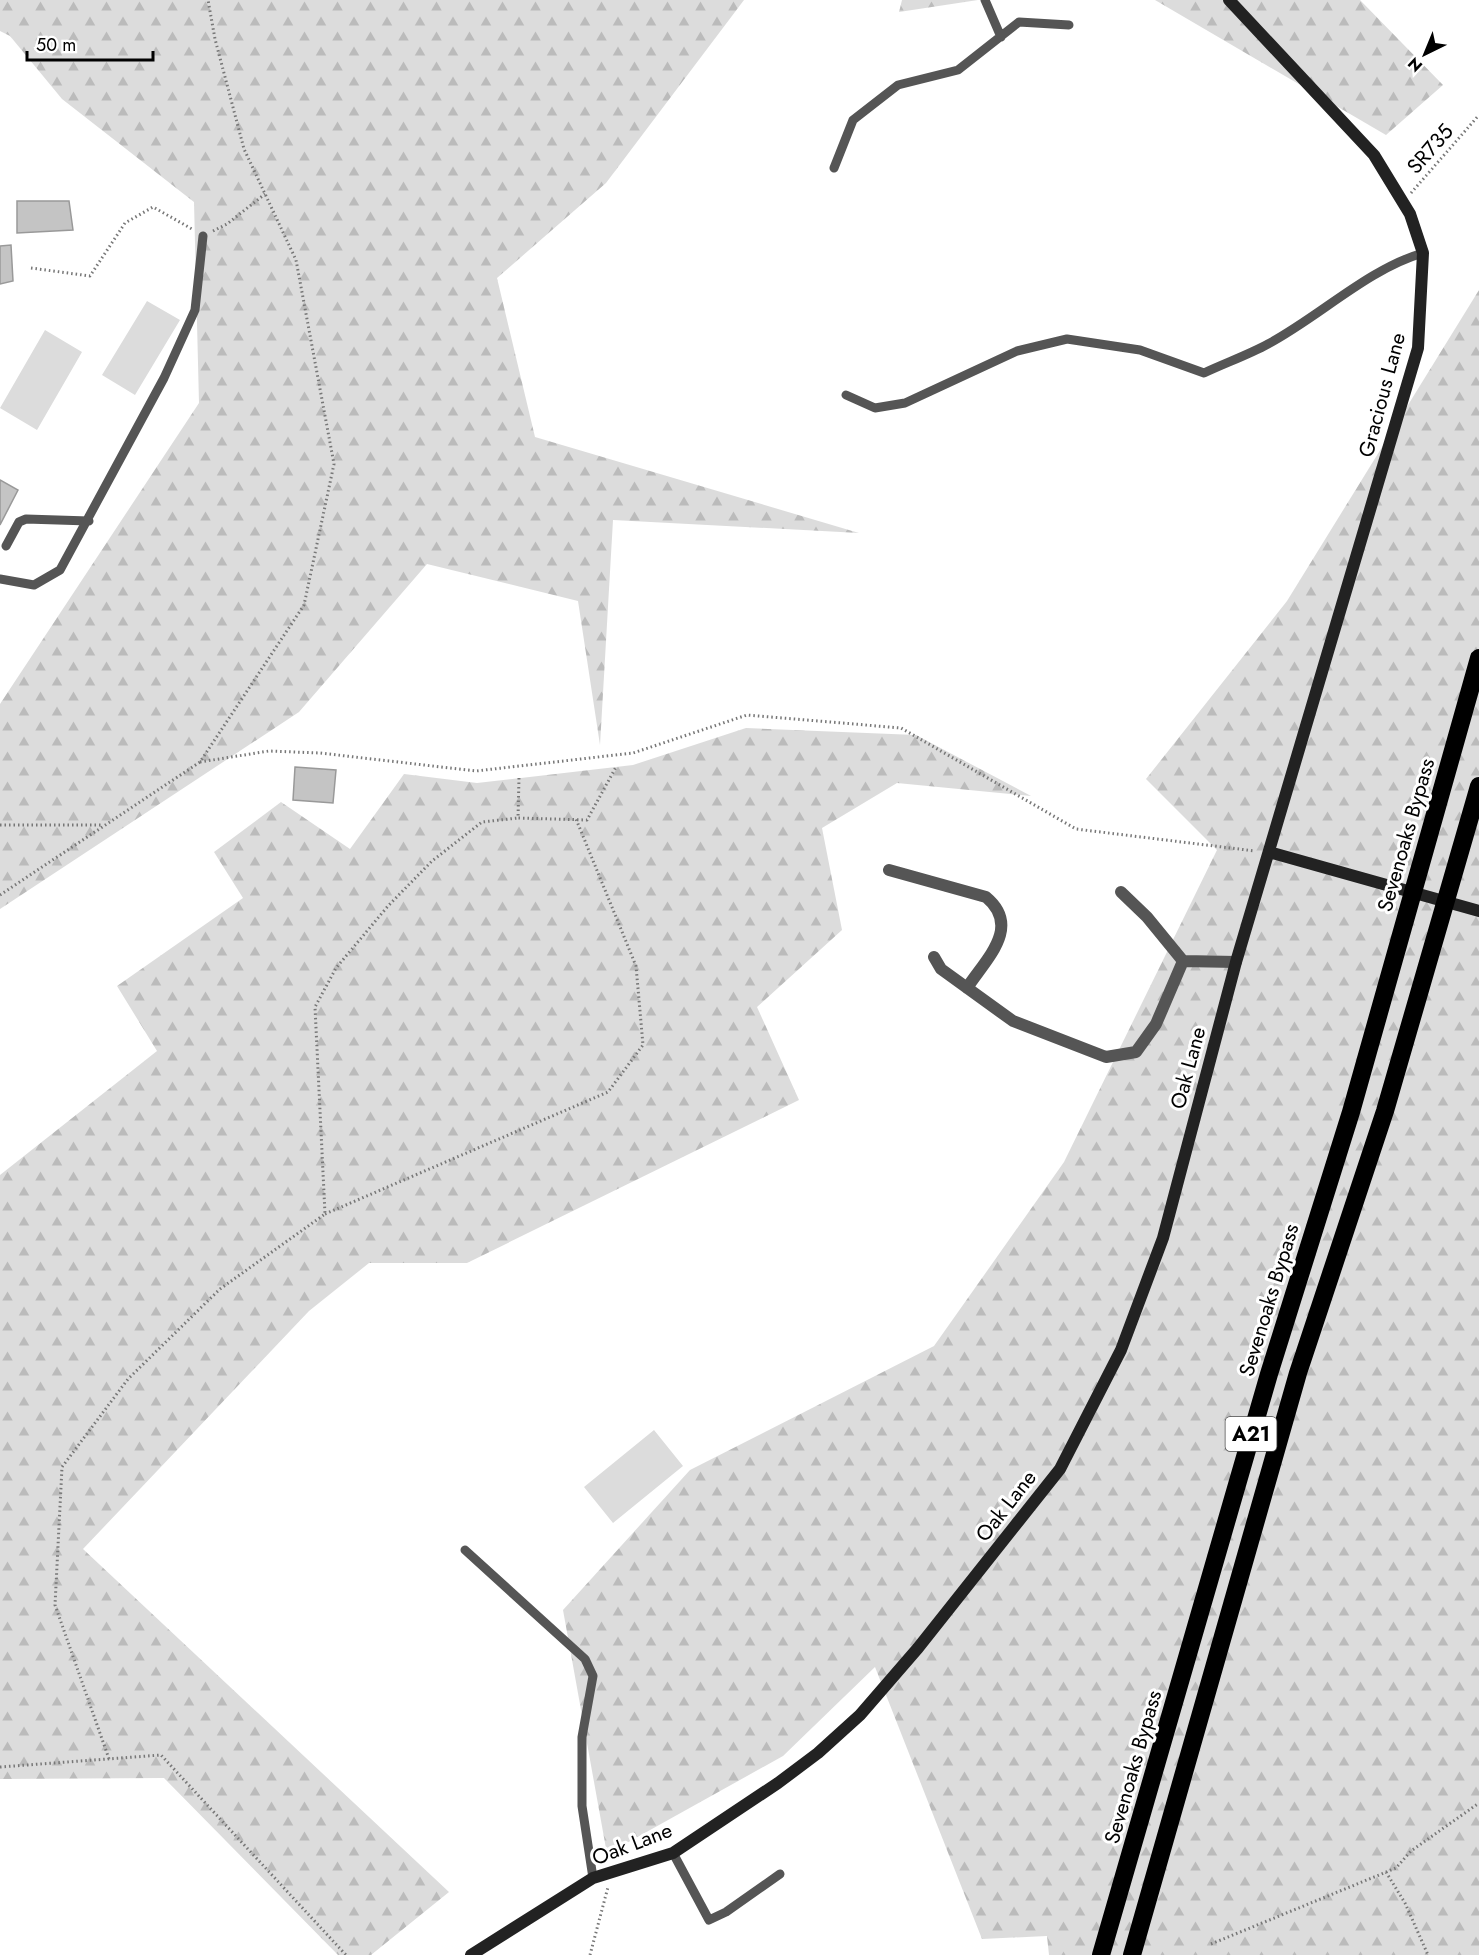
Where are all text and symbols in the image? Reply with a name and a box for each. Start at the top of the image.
scale bar [27,24,153,62]
north arrow [1395,24,1455,84]
text: 50 m [36,32,76,58]
text: N [1403,52,1428,77]
street label: SR735 [1400,117,1460,181]
street label: Gracious Lane [1351,329,1413,461]
street label: Sevenoaks Bypass [1370,755,1442,915]
street label: Oak Lane [1163,1024,1213,1112]
street label: Sevenoaks Bypass [1232,1220,1306,1380]
road number: A21 [1226,1417,1276,1451]
street label: Oak Lane [968,1464,1044,1548]
street label: Sevenoaks Bypass [1097,1687,1169,1847]
street label: Oak Lane [588,1815,677,1873]

